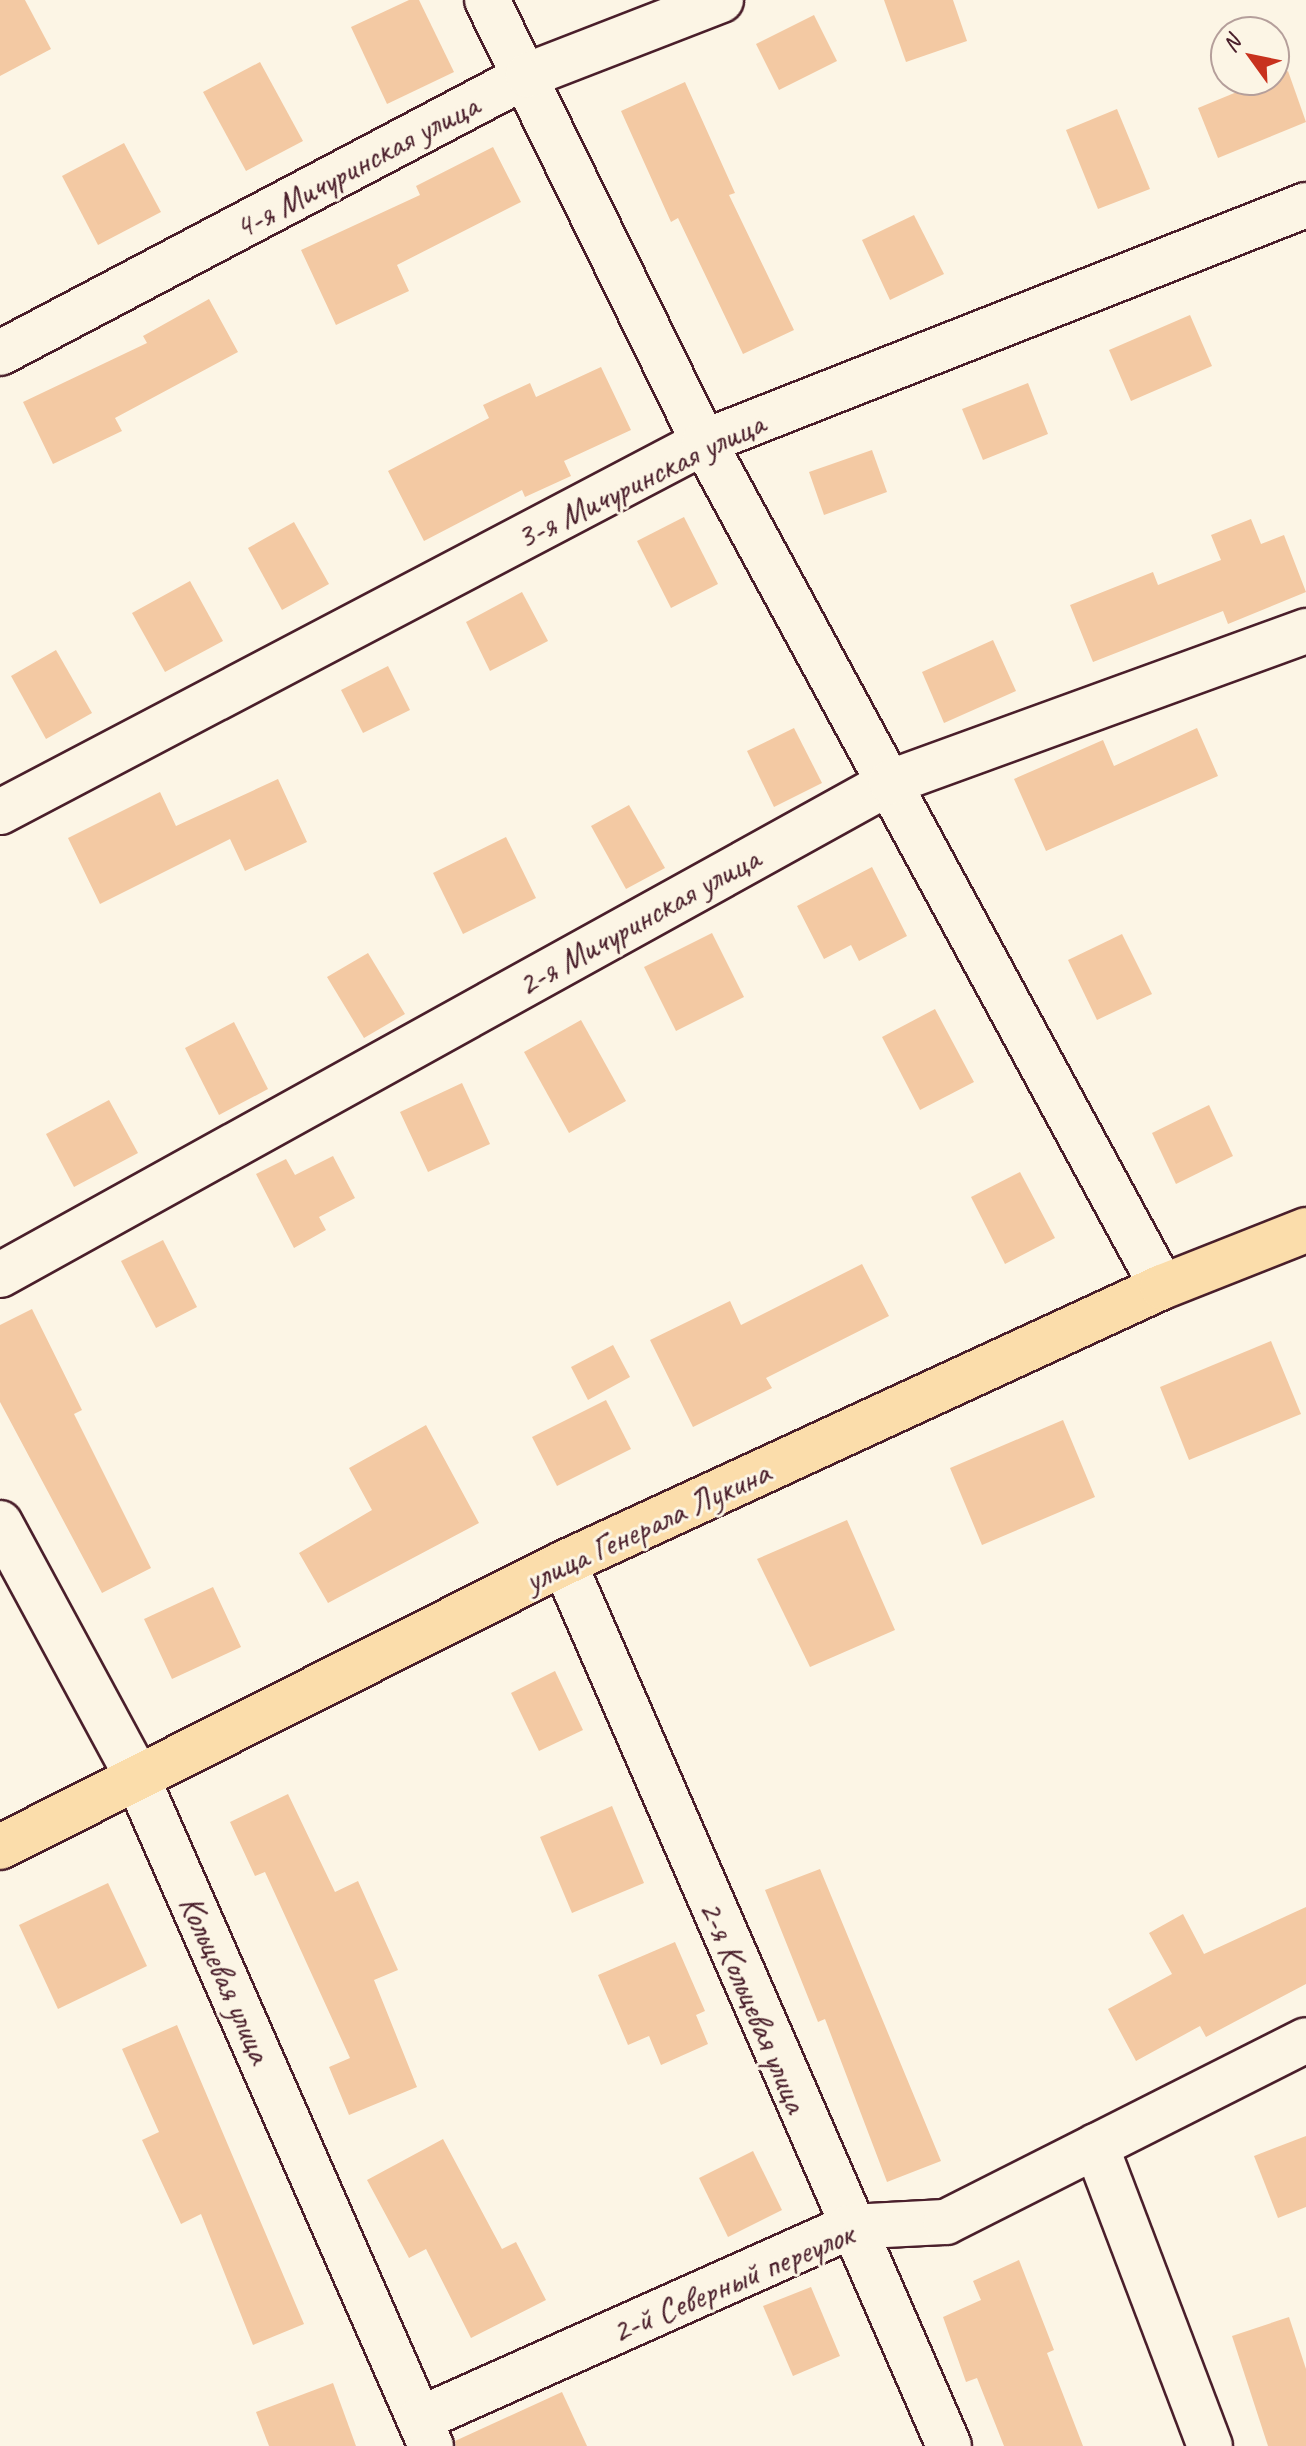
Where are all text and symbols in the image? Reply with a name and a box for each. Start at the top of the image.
north arrow [1210,16,1290,96]
text: N [1216,31,1247,57]
street label: 4-я Мичуринская улица [228,85,484,247]
street label: 3-я Мичуринская улица [511,403,769,557]
street label: 2-я Мичуринская улица [511,838,765,1004]
street label: улица Генерала Лукина [517,1451,777,1601]
street label: Кольцевая улица [170,1887,282,2071]
street label: 2-я Кольцевая улица [690,1892,818,2120]
street label: 2-й Северный переулок [605,2213,859,2351]

